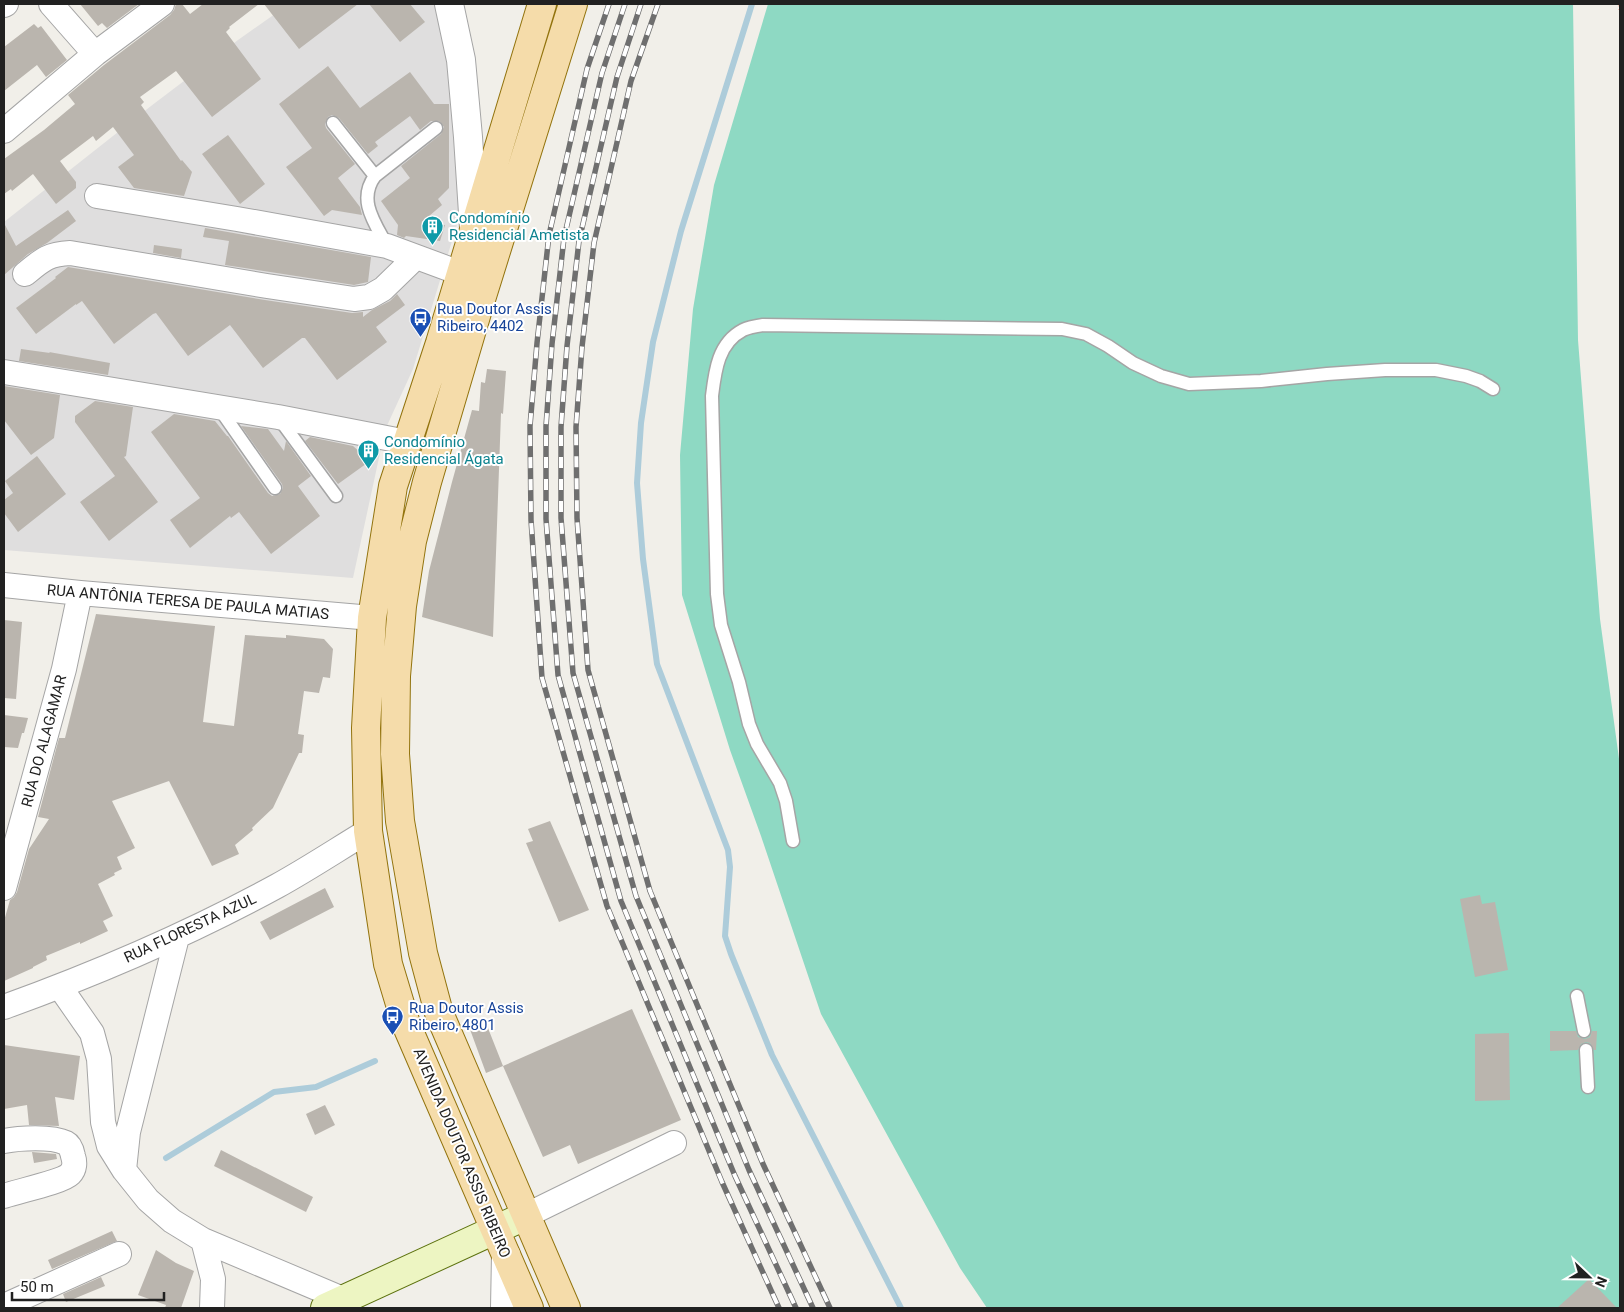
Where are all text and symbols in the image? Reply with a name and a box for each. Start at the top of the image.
place label: Condomínio Residencial Ametista [449,209,590,244]
building icon: Condomínio Residencial Ametista [421,215,445,246]
place label: Rua Doutor Assis Ribeiro, 4402 [437,300,552,335]
bus stop icon: Rua Doutor Assis Ribeiro, 4402 [409,306,433,337]
place label: Condomínio Residencial Ágata [384,433,504,468]
building icon: Condomínio Residencial Ágata [356,439,380,470]
street label: RUA ANTÔNIA TERESA DE PAULA MATIAS [46,581,330,623]
street label: RUA DO ALAGAMAR [18,673,70,809]
street label: RUA FLORESTA AZUL [121,889,259,967]
place label: Rua Doutor Assis Ribeiro, 4801 [409,999,524,1034]
bus stop icon: Rua Doutor Assis Ribeiro, 4801 [381,1005,405,1036]
street label: AVENIDA DOUTOR ASSIS RIBEIRO [410,1045,514,1261]
north arrow [1564,1252,1614,1302]
scale bar [12,1270,165,1302]
text: N [1592,1274,1610,1289]
text: 50 m [20,1278,54,1296]

